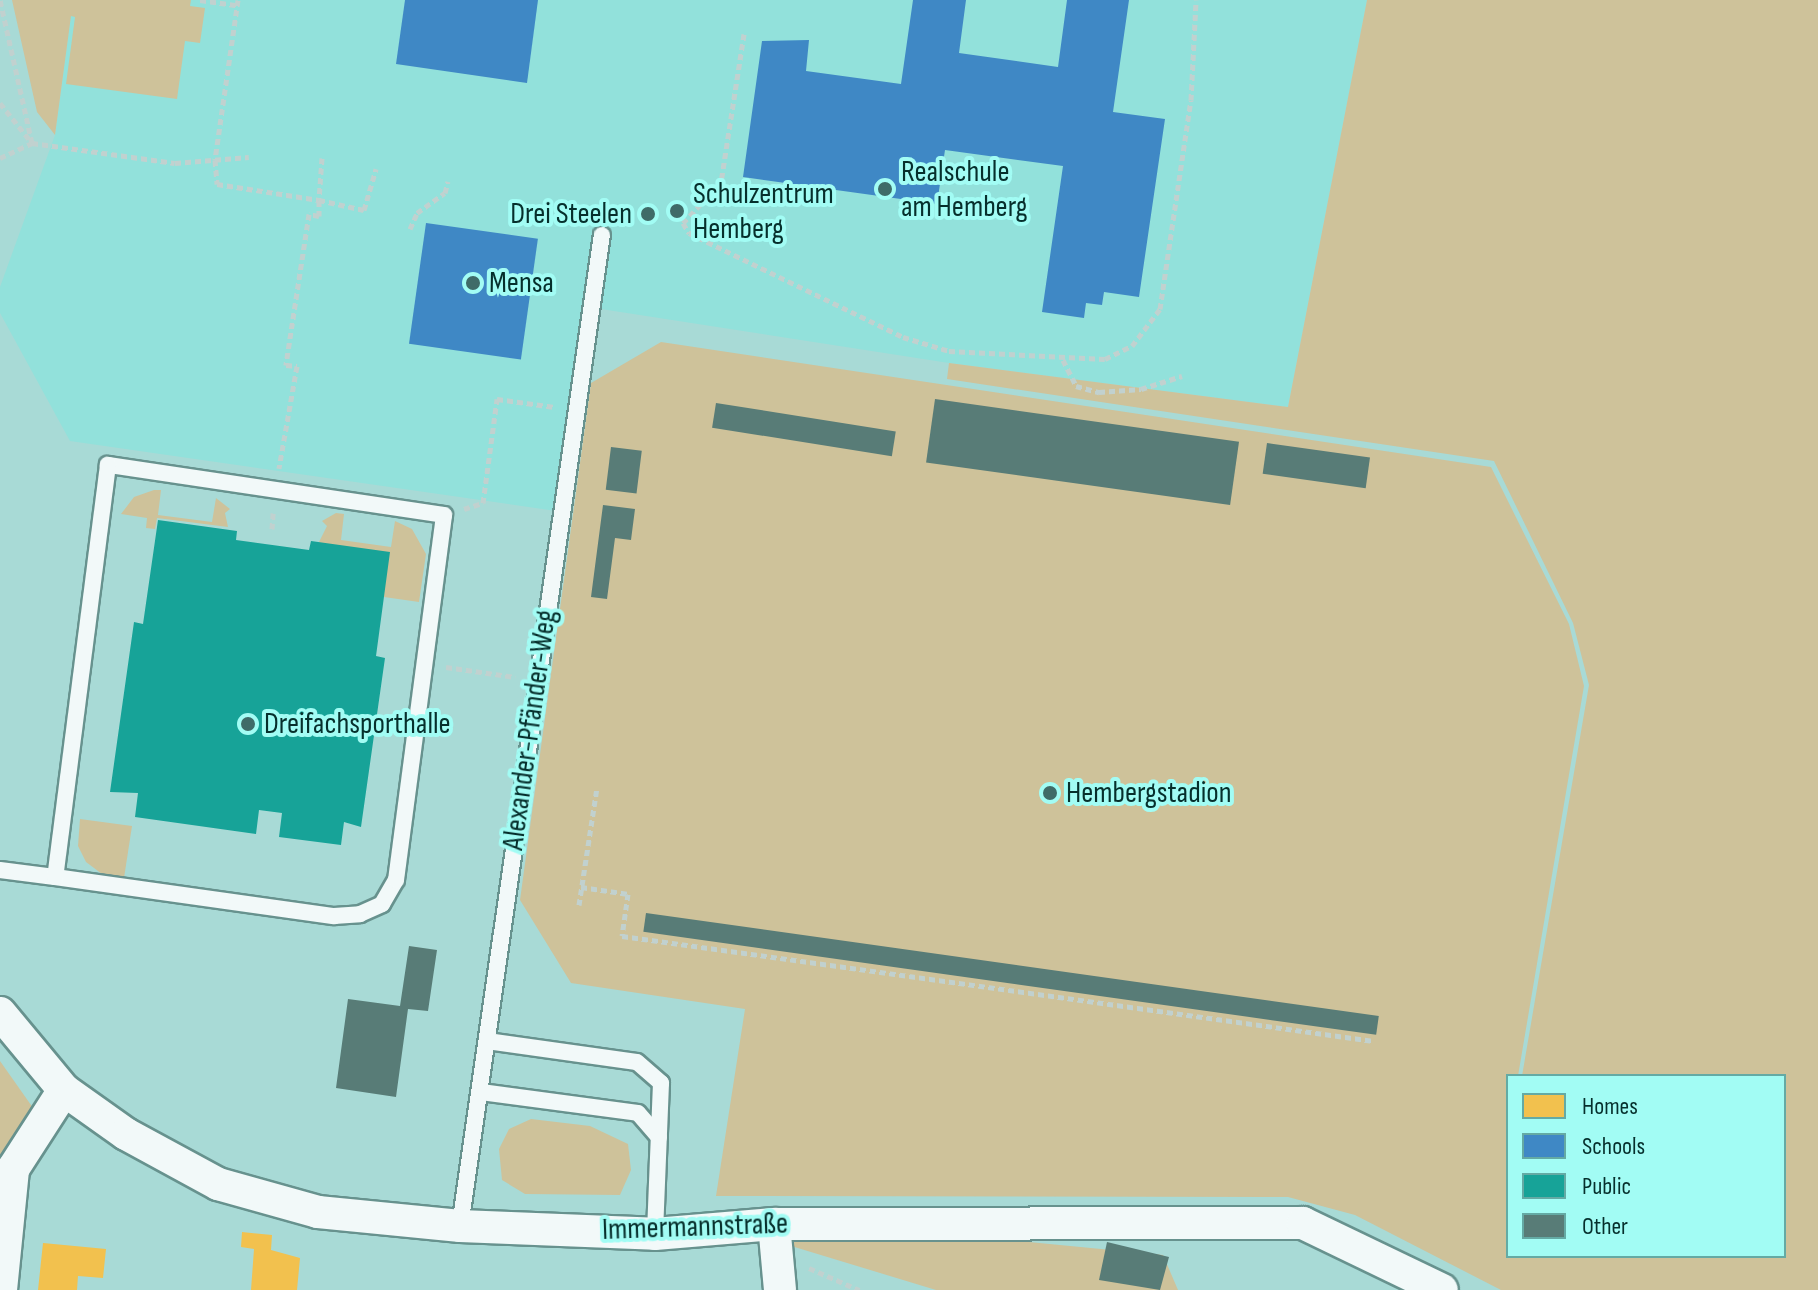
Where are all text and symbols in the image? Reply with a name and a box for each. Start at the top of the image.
place label: Realschule am Hemberg [901,154,1027,224]
place label: Schulzentrum Hemberg [693,176,834,246]
marker: Realschule am Hemberg [876,180,894,198]
place label: Drei Steelen [510,196,632,232]
marker: Schulzentrum Hemberg [668,202,686,220]
marker: Drei Steelen [639,205,657,223]
place label: Mensa [489,265,554,301]
marker: Mensa [464,274,482,292]
street label: Alexander-Pfänder-Weg [495,608,565,852]
place label: Dreifachsporthalle [264,706,451,742]
marker: Dreifachsporthalle [239,715,257,733]
place label: Hembergstadion [1066,775,1232,811]
marker: Hembergstadion [1041,784,1059,802]
legend [1506,1074,1786,1258]
text: Homes [1582,1092,1638,1121]
text: Schools [1582,1132,1645,1161]
text: Public [1582,1172,1631,1201]
street label: Immermannstraße [601,1206,789,1248]
text: Other [1582,1212,1628,1241]

